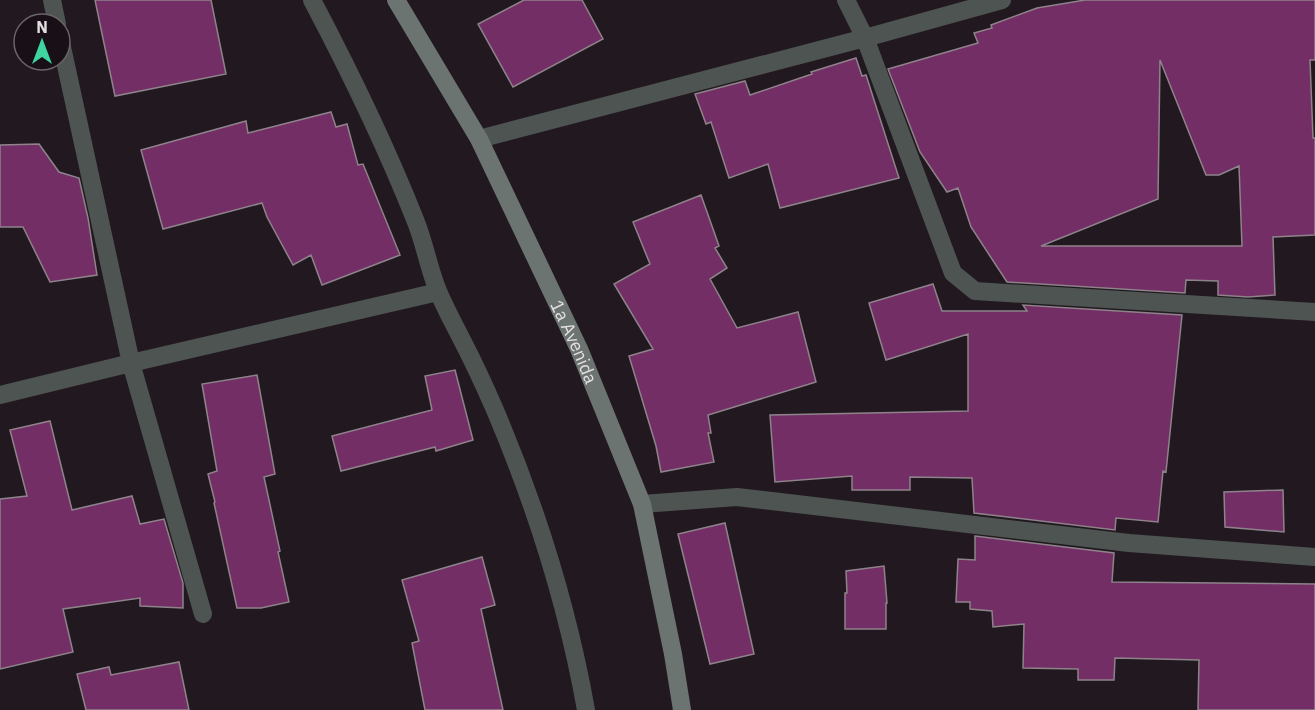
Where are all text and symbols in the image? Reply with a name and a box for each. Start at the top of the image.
north arrow [12,12,72,72]
text: N [36,17,48,37]
street label: 1a Avenida [546,296,603,387]

